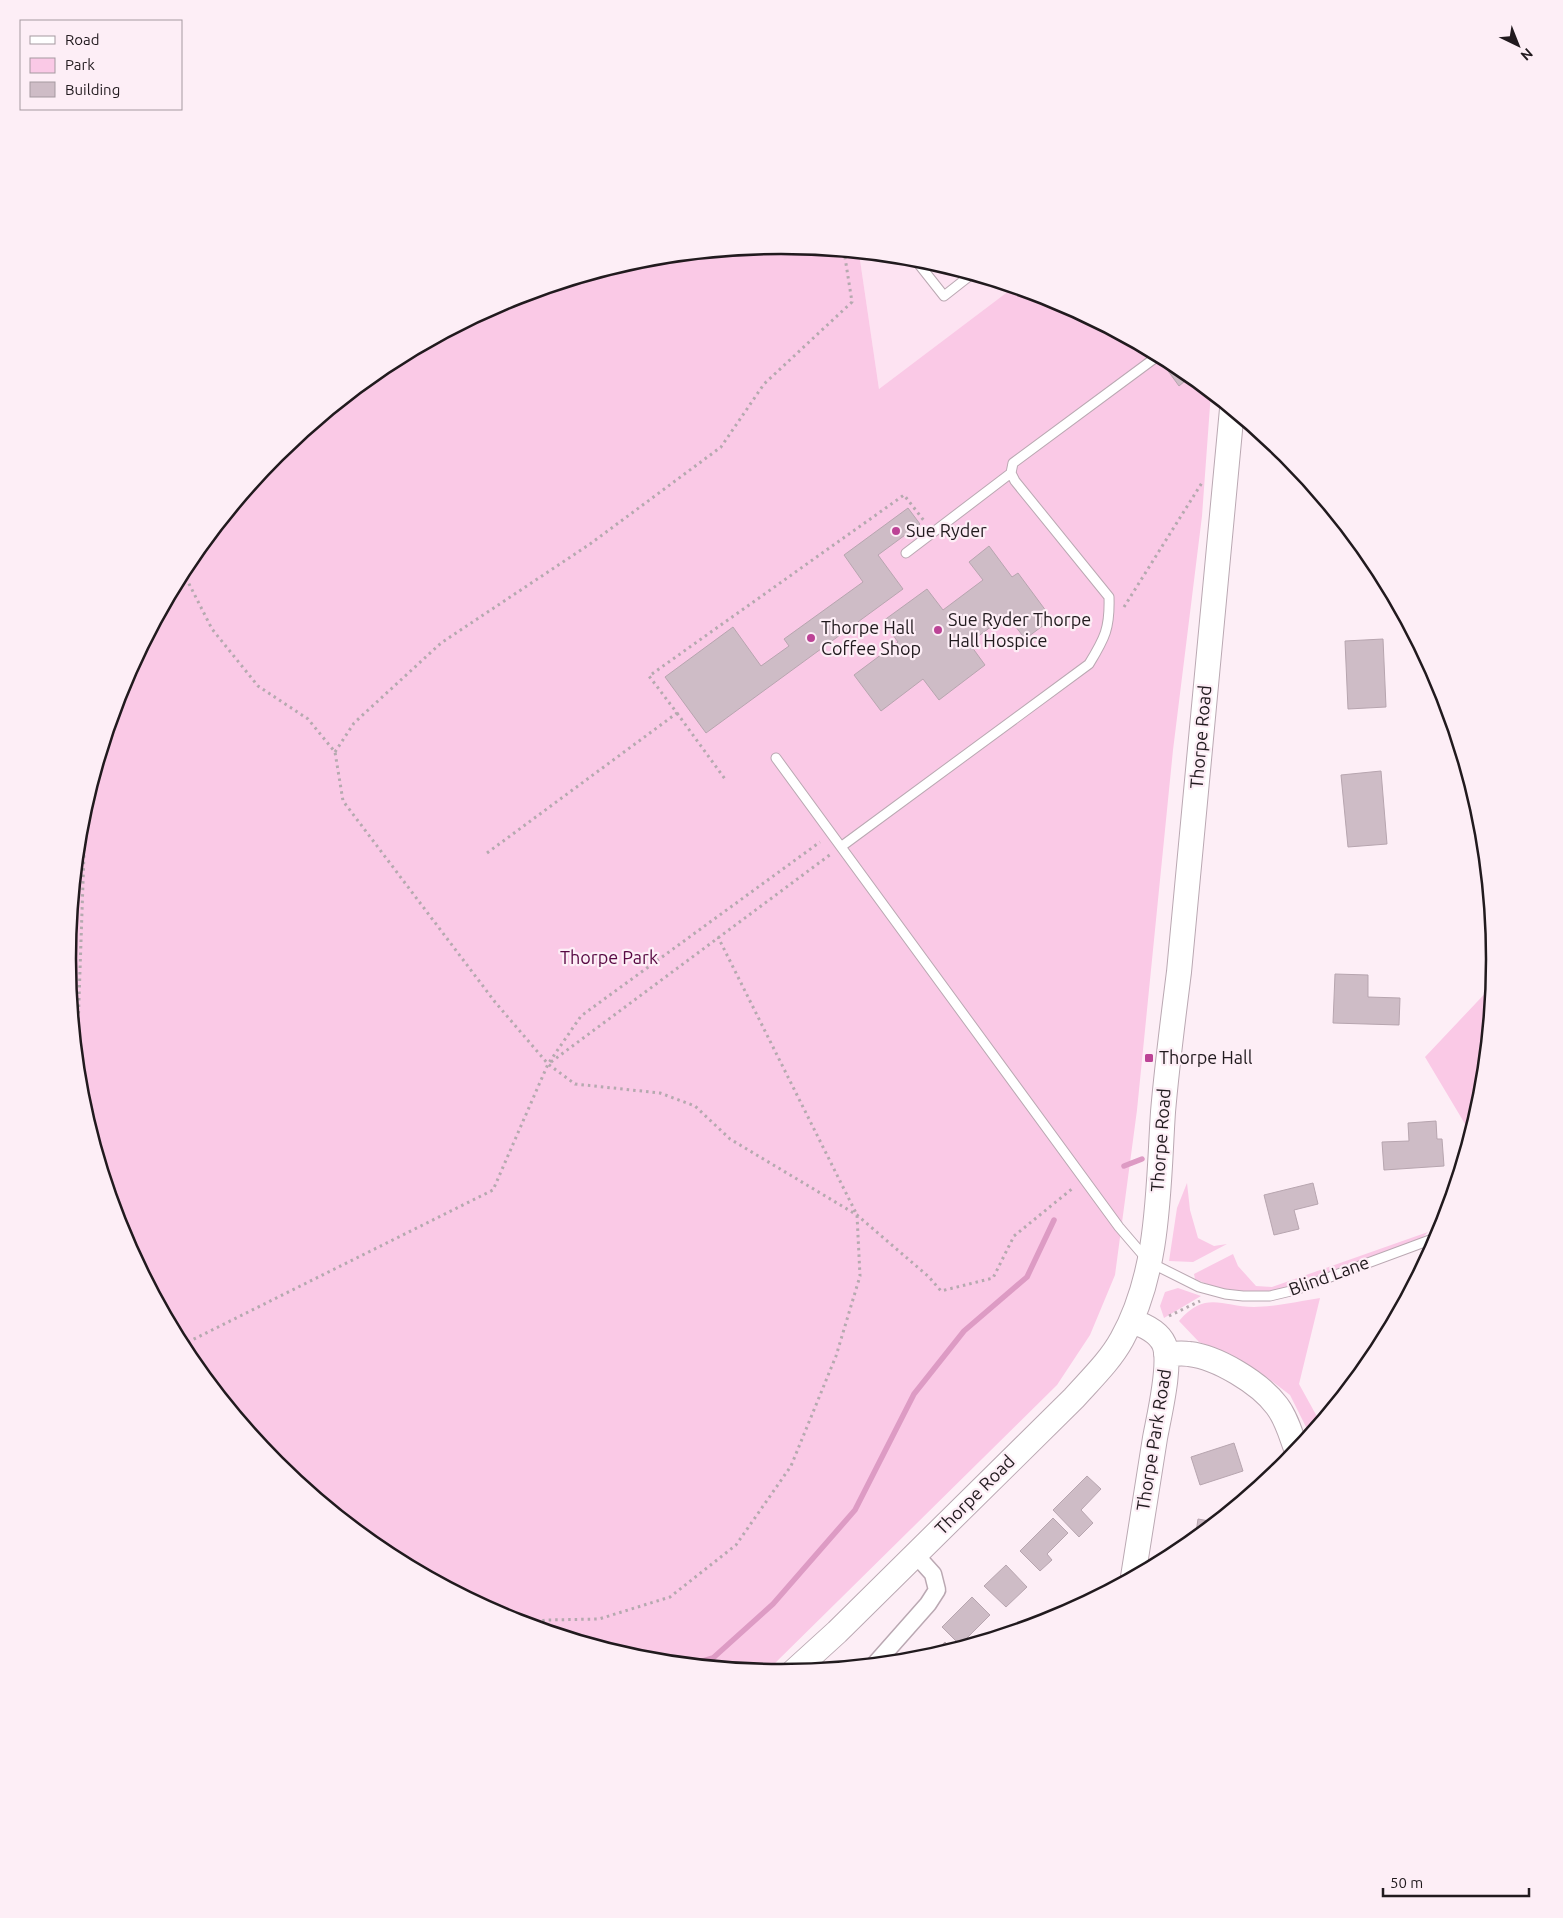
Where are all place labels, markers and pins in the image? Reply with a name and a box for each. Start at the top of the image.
place label: Sue Ryder [906,520,987,540]
marker: Sue Ryder [890,525,902,537]
place label: Sue Ryder Thorpe Hall Hospice [948,609,1091,650]
place label: Thorpe Hall Coffee Shop [821,617,921,658]
marker: Sue Ryder Thorpe Hall Hospice [932,624,944,636]
marker: Thorpe Hall Coffee Shop [805,632,817,644]
place label: Thorpe Hall [1159,1047,1253,1067]
marker: Thorpe Hall [1143,1052,1155,1064]

